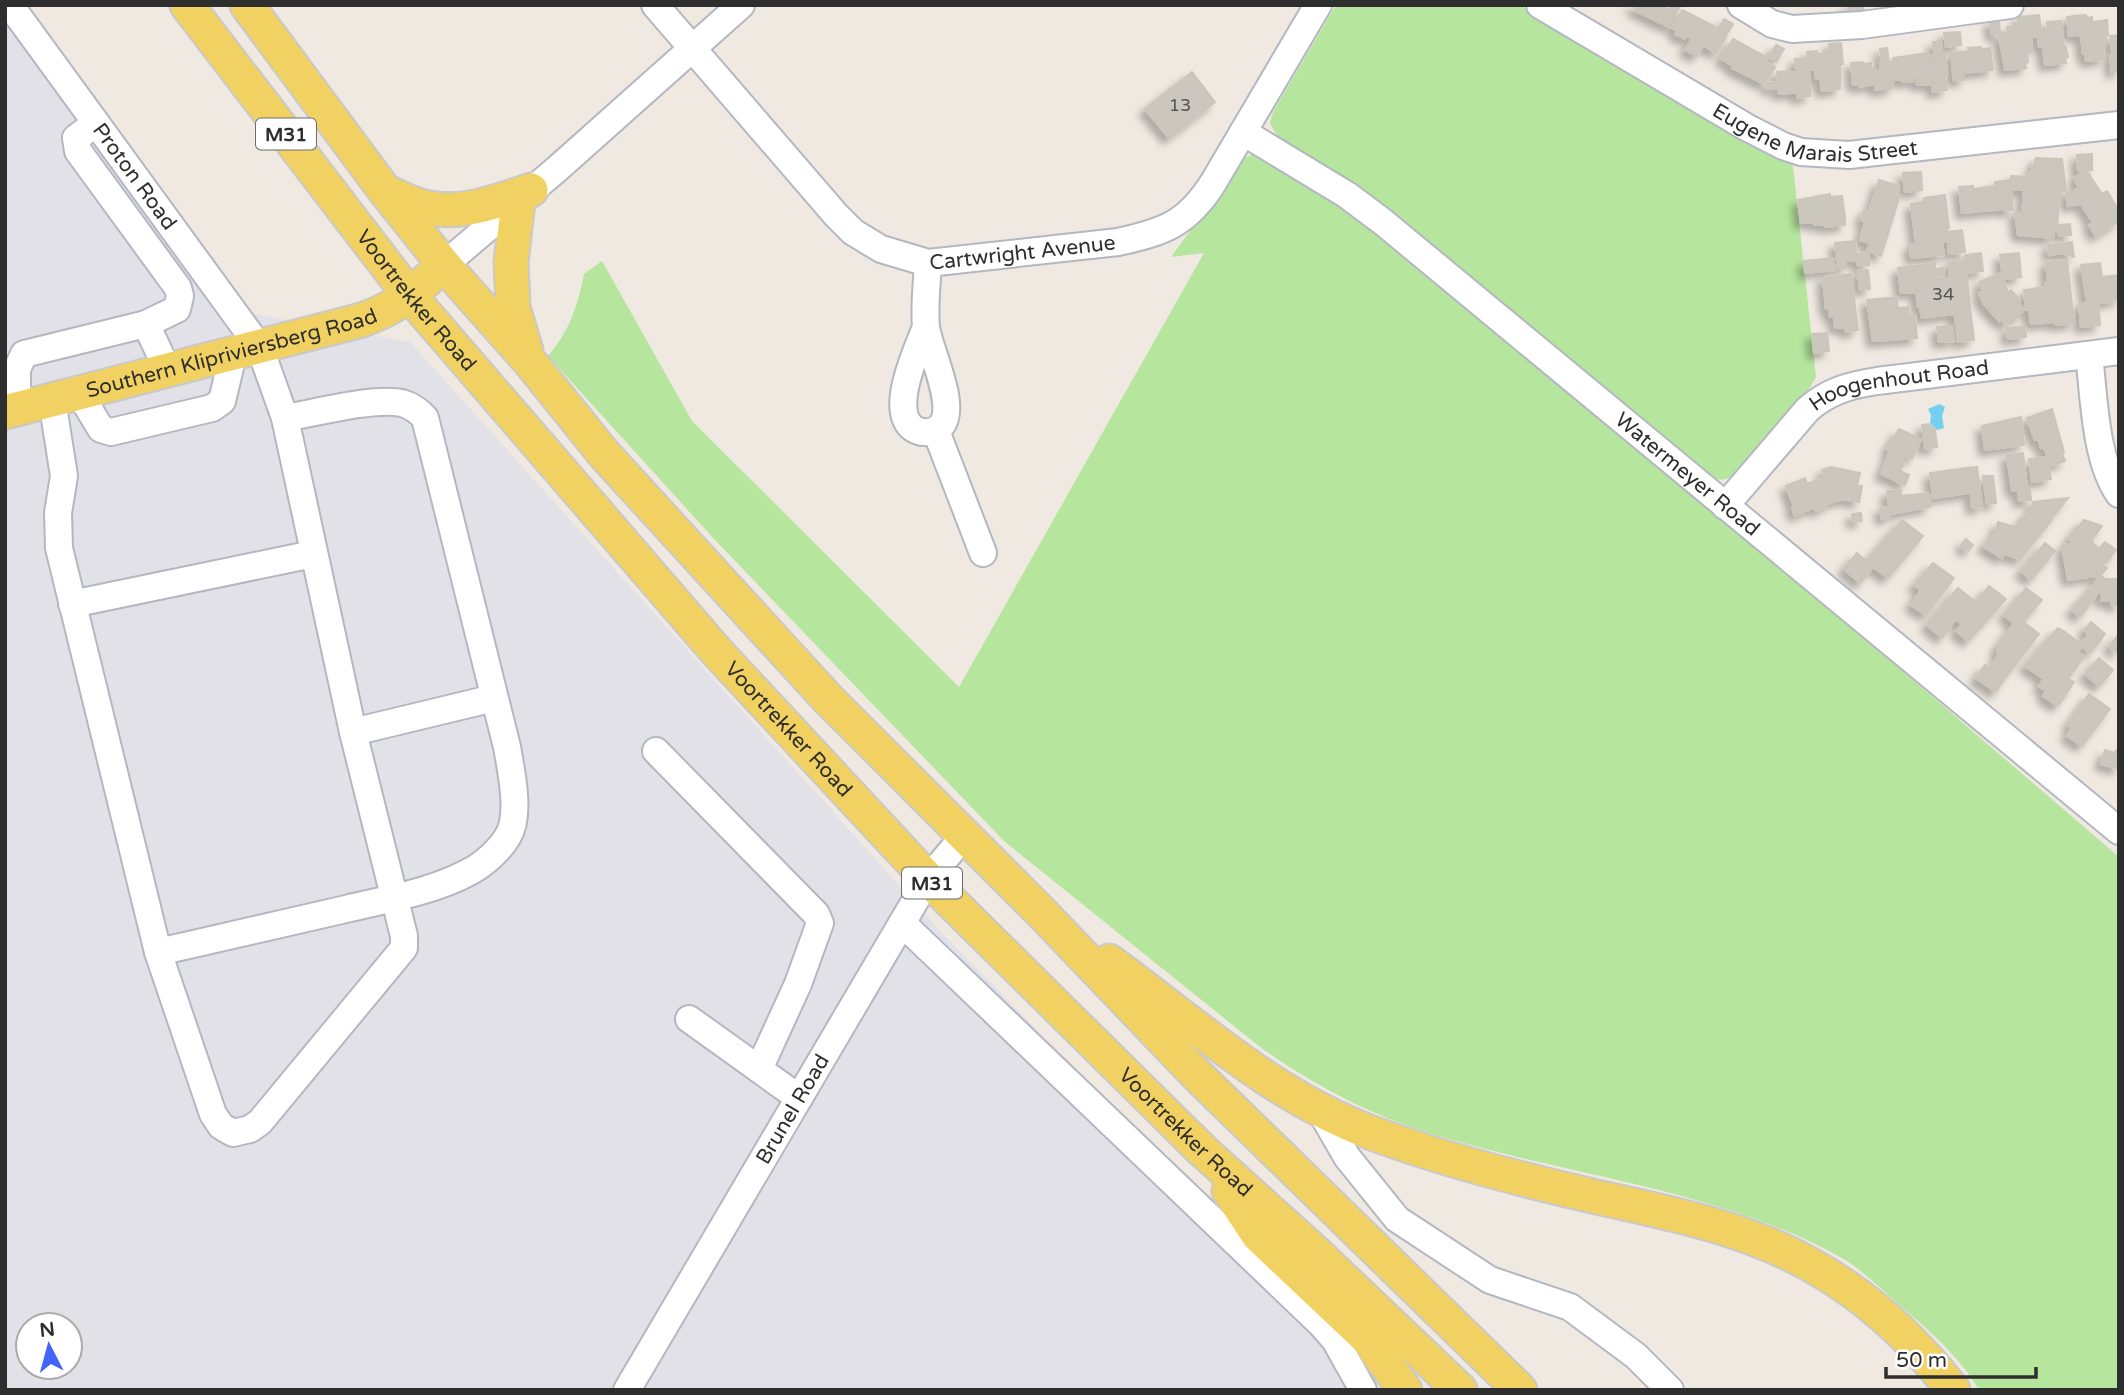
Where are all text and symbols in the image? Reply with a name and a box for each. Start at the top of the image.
house number: 13 [1169,94,1191,116]
street label: Eugene Marais Street [1708,98,1919,168]
street label: Proton Road [87,118,182,235]
road number: M31 [256,118,316,150]
street label: Voortrekker Road [351,225,481,377]
street label: Cartwright Avenue [928,230,1117,276]
house number: 34 [1932,283,1954,305]
street label: Southern Klipriviersberg Road [84,303,381,404]
street label: Hoogenhout Road [1805,355,1990,417]
street label: Watermeyer Road [1610,407,1765,542]
street label: Voortrekker Road [719,657,857,802]
road number: M31 [902,868,962,898]
street label: Brunel Road [751,1050,835,1169]
street label: Voortrekker Road [1113,1063,1257,1202]
north arrow [14,1311,84,1381]
text: N [39,1318,56,1342]
scale bar [1886,1336,2036,1380]
text: 50 m [1896,1348,1947,1373]

